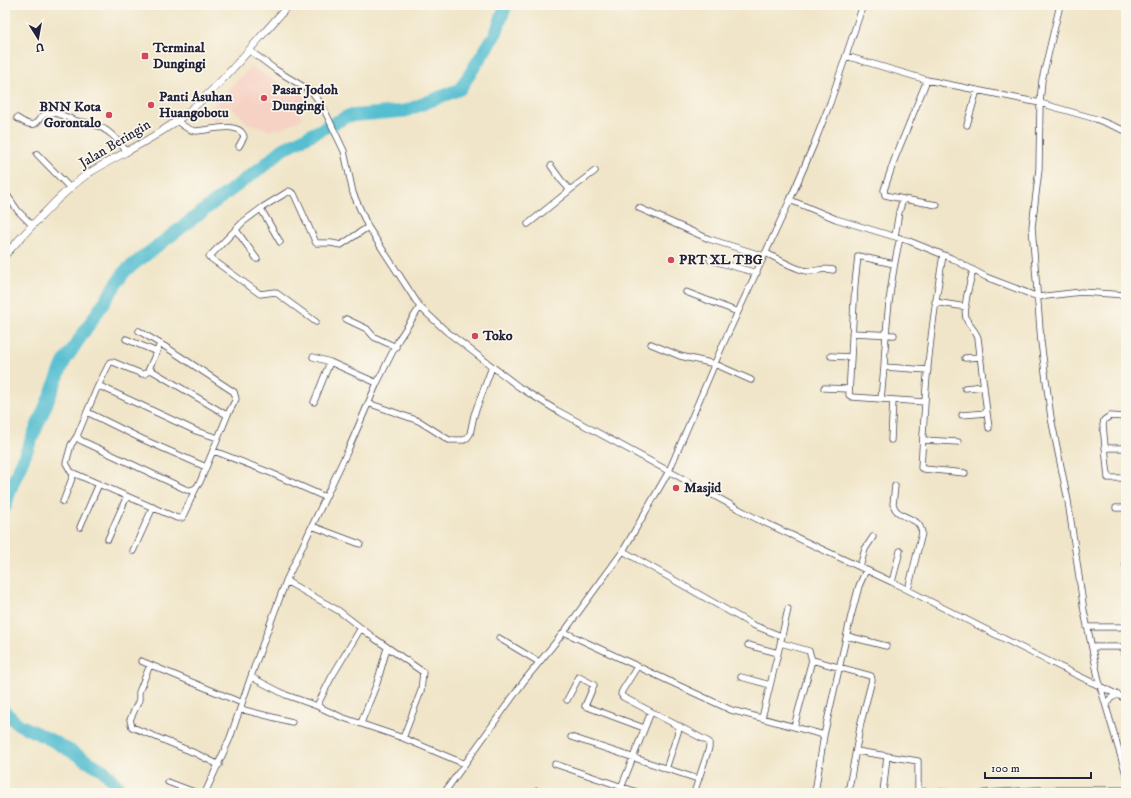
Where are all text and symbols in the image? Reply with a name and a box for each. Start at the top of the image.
north arrow [18,18,58,58]
text: U [34,39,45,55]
place label: Terminal Dungingi [152,39,206,73]
marker: Terminal Dungingi [140,51,150,61]
place label: Pasar Jodoh Dungingi [272,81,339,115]
place label: Panti Asuhan Huangobotu [159,88,233,122]
marker: Pasar Jodoh Dungingi [259,93,269,103]
place label: BNN Kota Gorontalo [39,98,102,132]
marker: Panti Asuhan Huangobotu [146,100,156,110]
marker: BNN Kota Gorontalo [104,110,114,120]
street label: Jalan Beringin [74,115,155,173]
place label: PRT XL TBG [679,251,763,269]
marker: PRT XL TBG [666,255,676,265]
place label: Toko [482,327,513,345]
marker: Toko [470,331,480,341]
place label: Masjid [684,479,722,497]
marker: Masjid [671,483,681,493]
scale bar [985,754,1091,780]
text: 100 m [991,761,1020,776]

